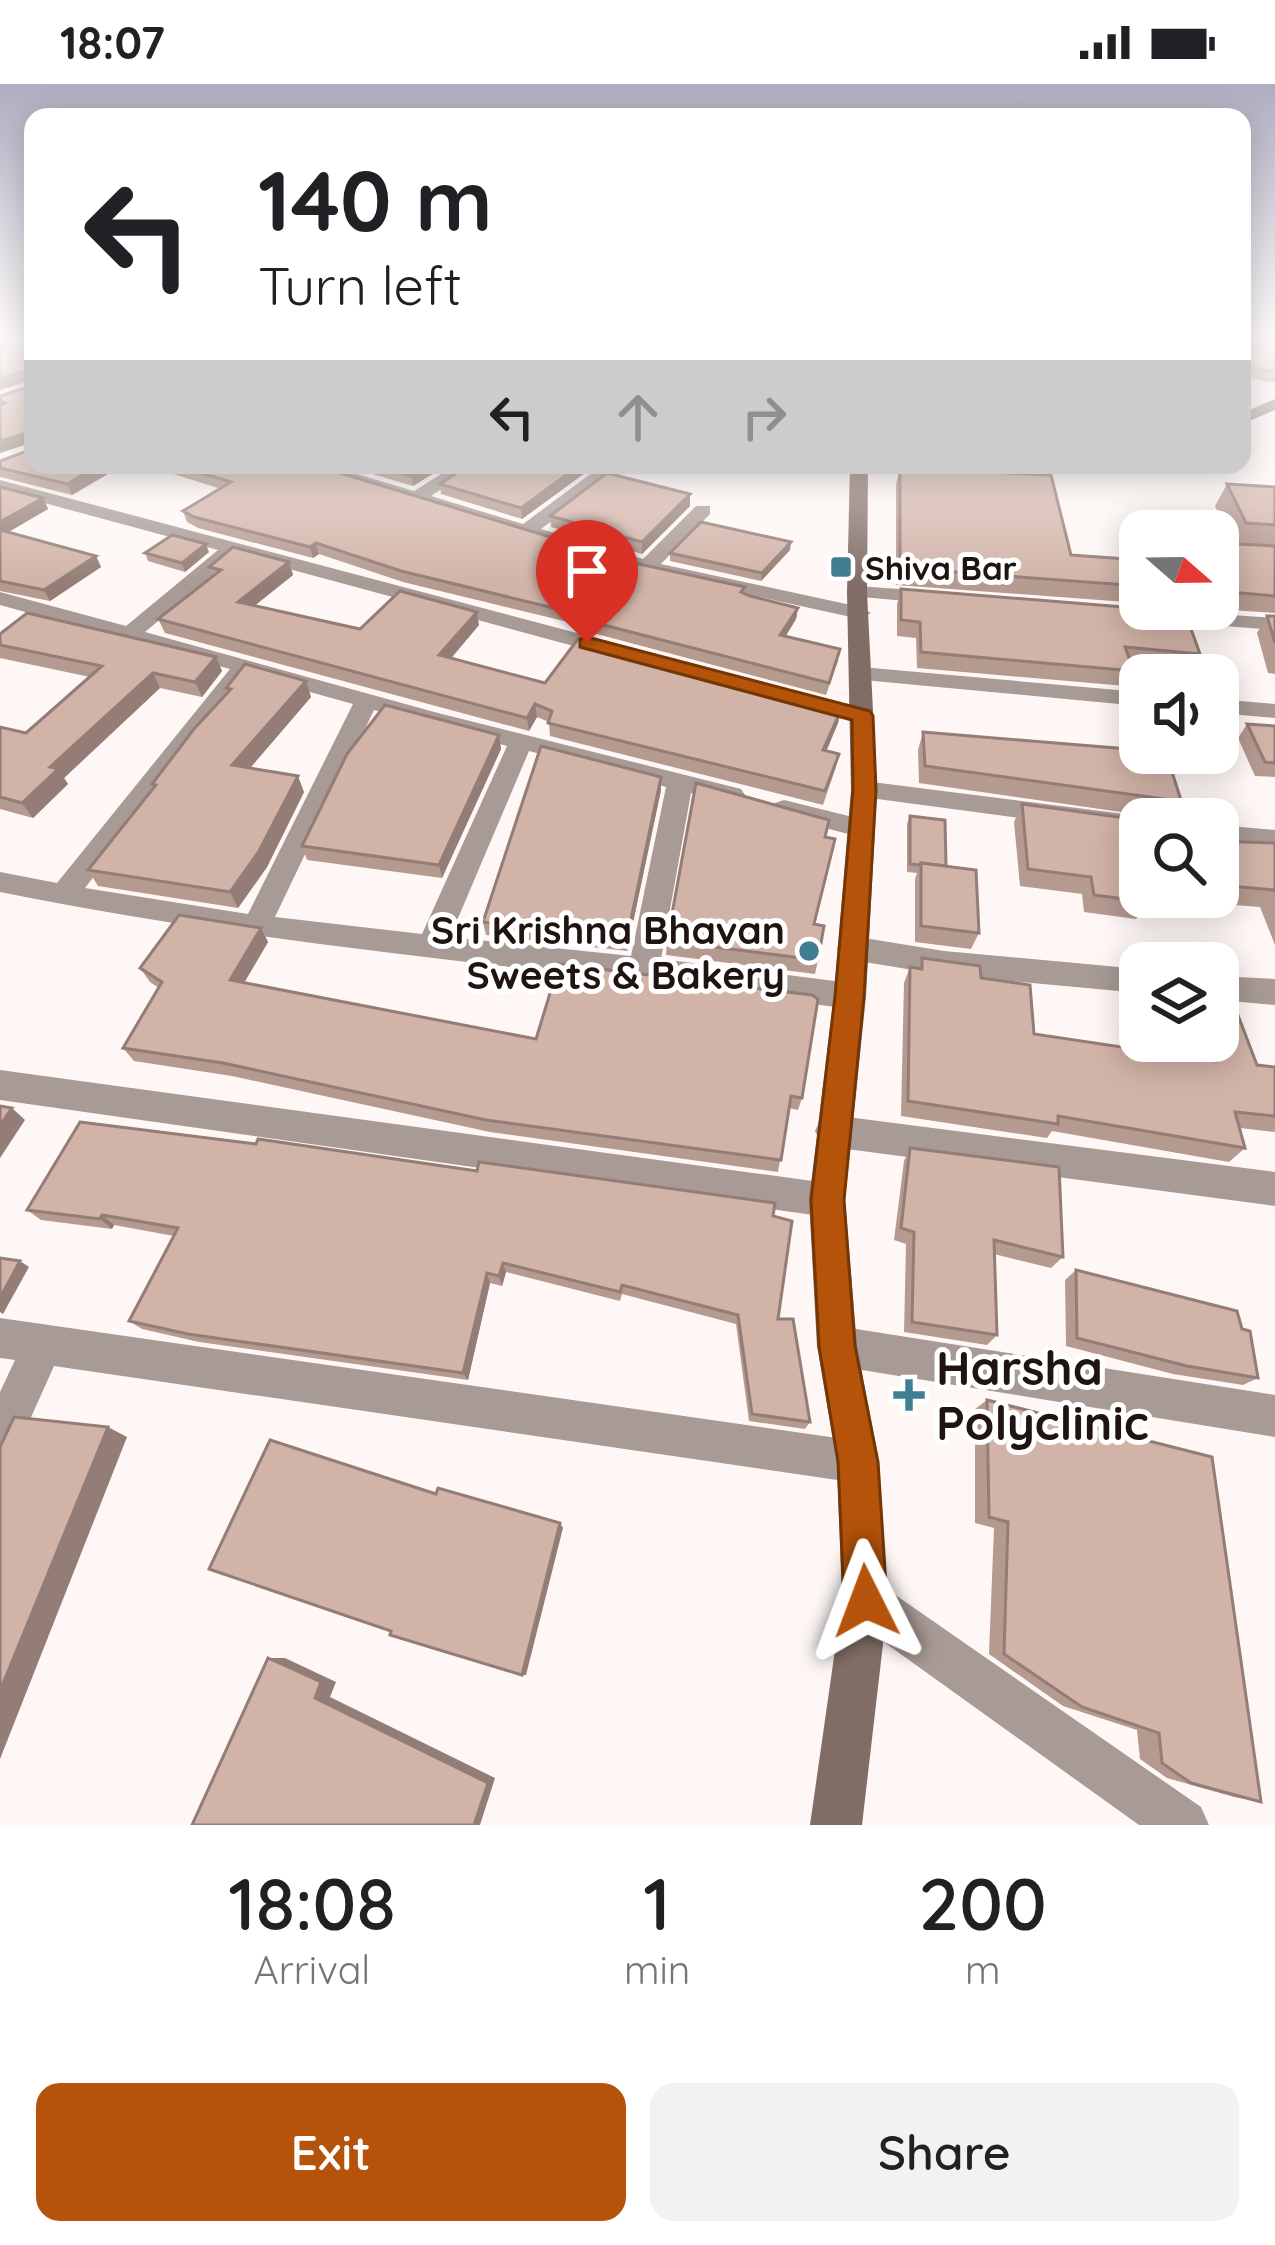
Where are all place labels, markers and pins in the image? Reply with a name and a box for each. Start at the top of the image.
pin [536,520,638,643]
place label: Shiva Bar [865,547,1017,588]
marker: Shiva Bar [828,554,854,580]
place label: Sri Krishna Bhavan Sweets & Bakery [431,905,785,999]
marker: Sri Krishna Bhavan Sweets & Bakery [796,938,822,964]
place label: Harsha Polyclinic [936,1337,1149,1452]
marker: Harsha Polyclinic [893,1379,925,1411]

